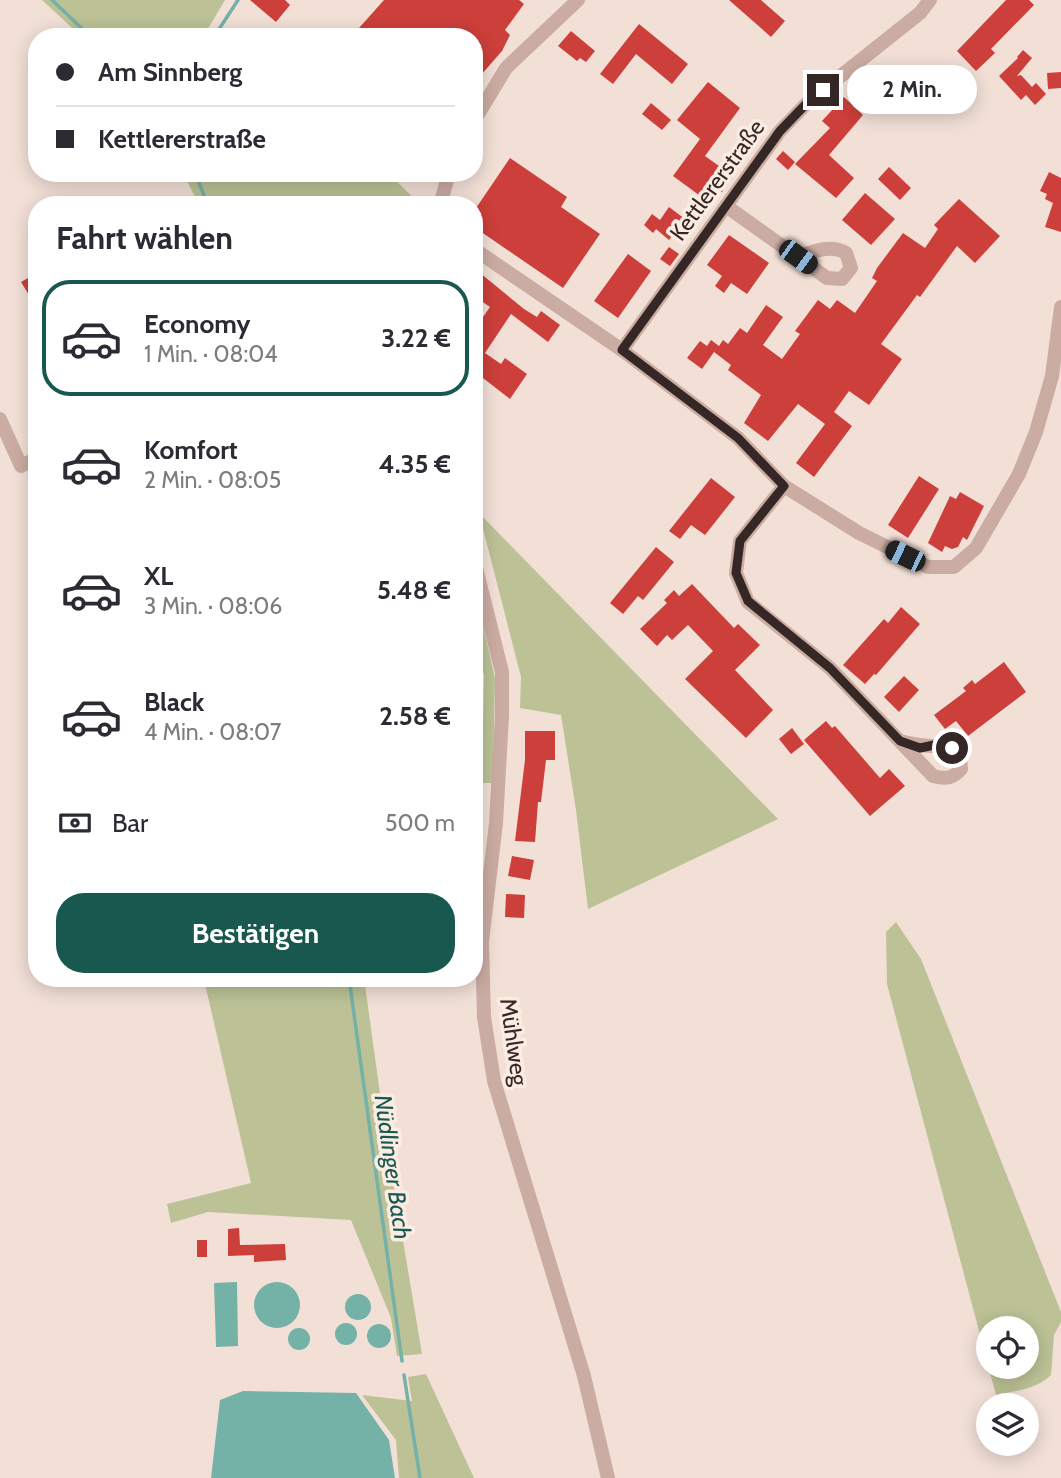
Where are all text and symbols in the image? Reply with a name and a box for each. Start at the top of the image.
text: Am Sinnberg [98,56,242,88]
callout: 2 Min. [848,66,977,114]
route end [807,74,839,106]
text: 2 Min. [882,75,942,103]
street label: Kettlererstraße [664,114,770,246]
text: Kettlererstraße [98,123,266,155]
text: Fahrt wählen [56,218,233,257]
car [775,236,822,278]
icon: car [60,307,123,370]
text: Economy [144,308,250,340]
text: 3.22 € [381,322,451,354]
text: 1 Min. · 08:04 [144,340,278,368]
icon: car [60,433,123,496]
text: Komfort [144,434,238,466]
text: 4.35 € [379,448,451,480]
text: 2 Min. · 08:05 [144,466,281,494]
car [882,537,929,575]
icon: car [60,559,123,622]
text: XL [144,560,173,592]
text: 5.48 € [377,574,451,606]
text: 3 Min. · 08:06 [144,592,282,620]
icon: car [60,685,123,748]
text: Black [144,686,204,718]
text: 2.58 € [379,700,451,732]
text: 4 Min. · 08:07 [144,718,281,746]
route start [936,732,968,764]
icon: cash [56,804,94,842]
text: Bar [112,807,148,839]
text: 500 m [385,809,455,837]
button: Bestätigen [56,893,455,973]
street label: Mühlweg [494,996,534,1088]
water label: Nüdlinger Bach [369,1093,417,1241]
map controls [976,1316,1039,1456]
button: locate [976,1316,1039,1379]
button: layers [976,1393,1039,1456]

